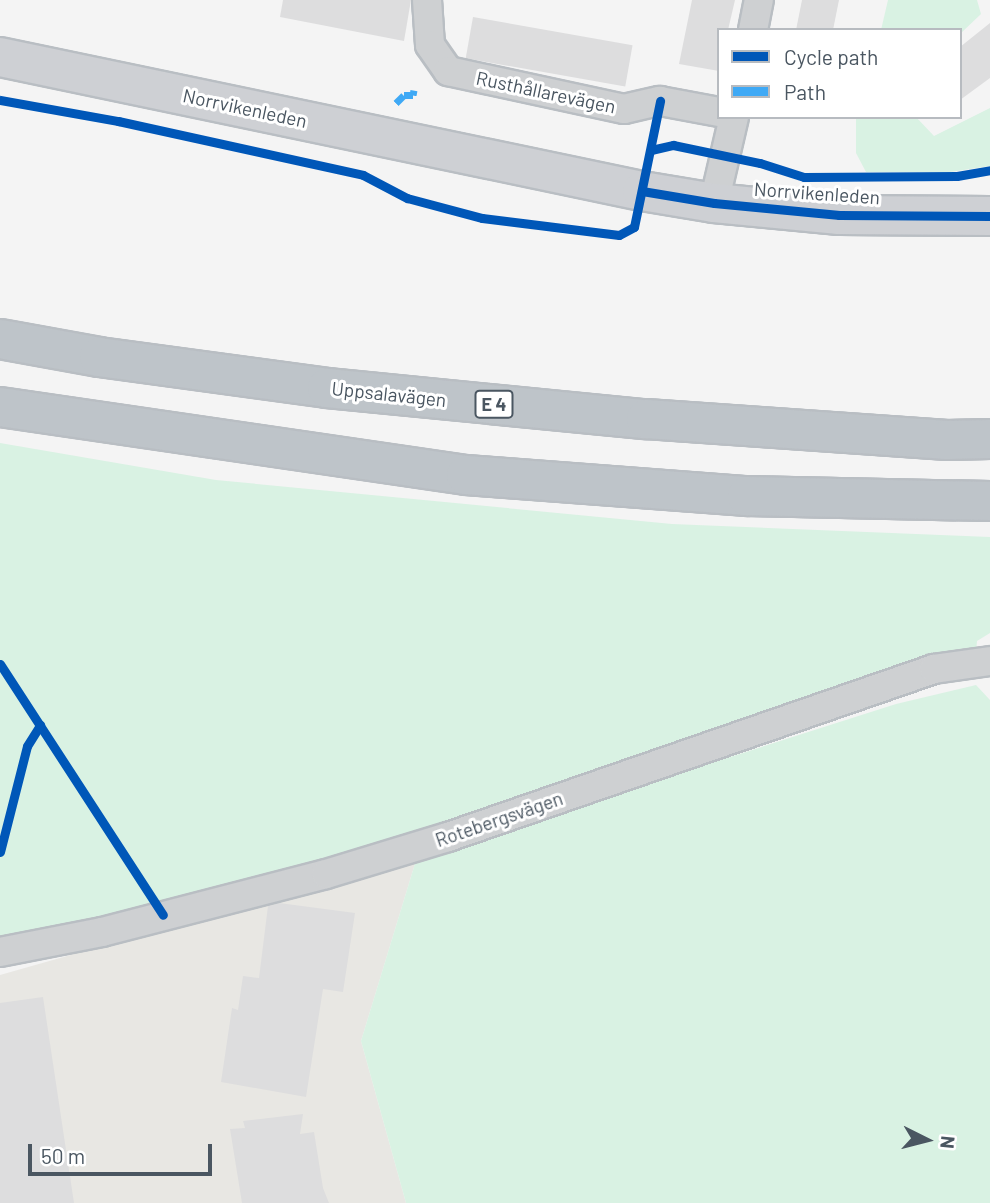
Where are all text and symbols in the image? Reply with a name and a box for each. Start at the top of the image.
legend [717,28,962,119]
text: Cycle path [784,44,878,69]
street label: Rusthållarevägen [474,66,618,118]
text: Path [784,79,826,104]
street label: Norrvikenleden [181,84,309,132]
street label: Norrvikenleden [753,177,881,209]
street label: Uppsalavägen [331,377,447,411]
road number: E 4 [473,390,515,418]
street label: Rotebergsvägen [432,787,566,851]
north arrow [892,1105,962,1175]
scale bar [32,1130,215,1174]
text: N [936,1135,960,1150]
text: 50 m [41,1143,85,1168]

